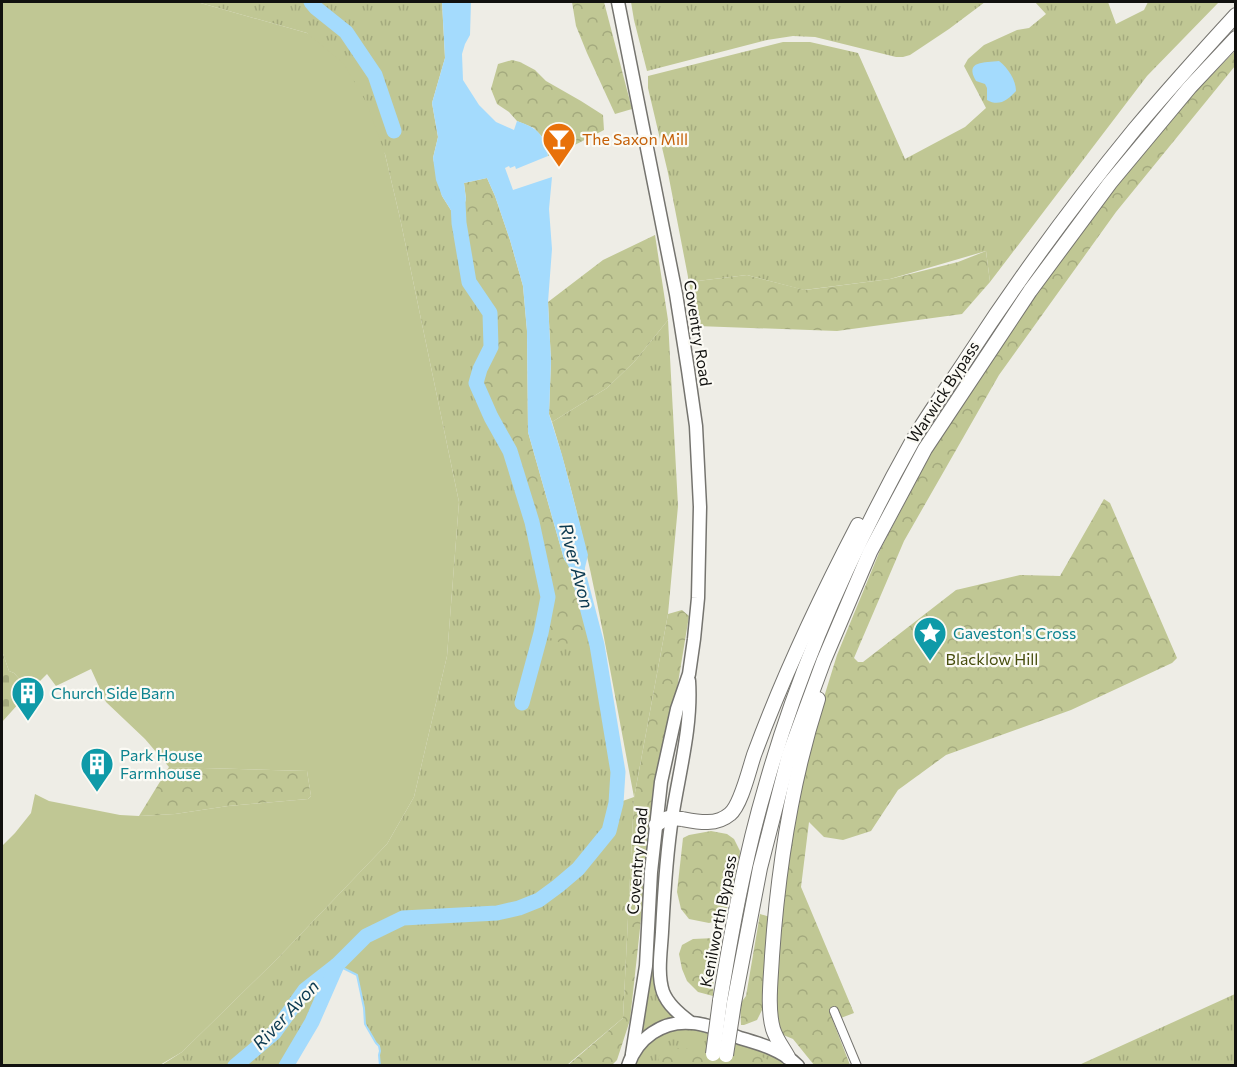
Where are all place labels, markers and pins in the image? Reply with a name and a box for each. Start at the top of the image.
bar icon: The Saxon Mill [541,121,577,168]
place label: The Saxon Mill [582,129,688,148]
place icon: Gaveston's Cross [912,615,948,662]
place label: Gaveston's Cross [953,623,1076,642]
building icon: Church Side Barn [10,675,46,722]
place label: Church Side Barn [51,683,175,702]
place label: Park House Farmhouse [120,745,203,782]
building icon: Park House Farmhouse [79,746,115,793]

